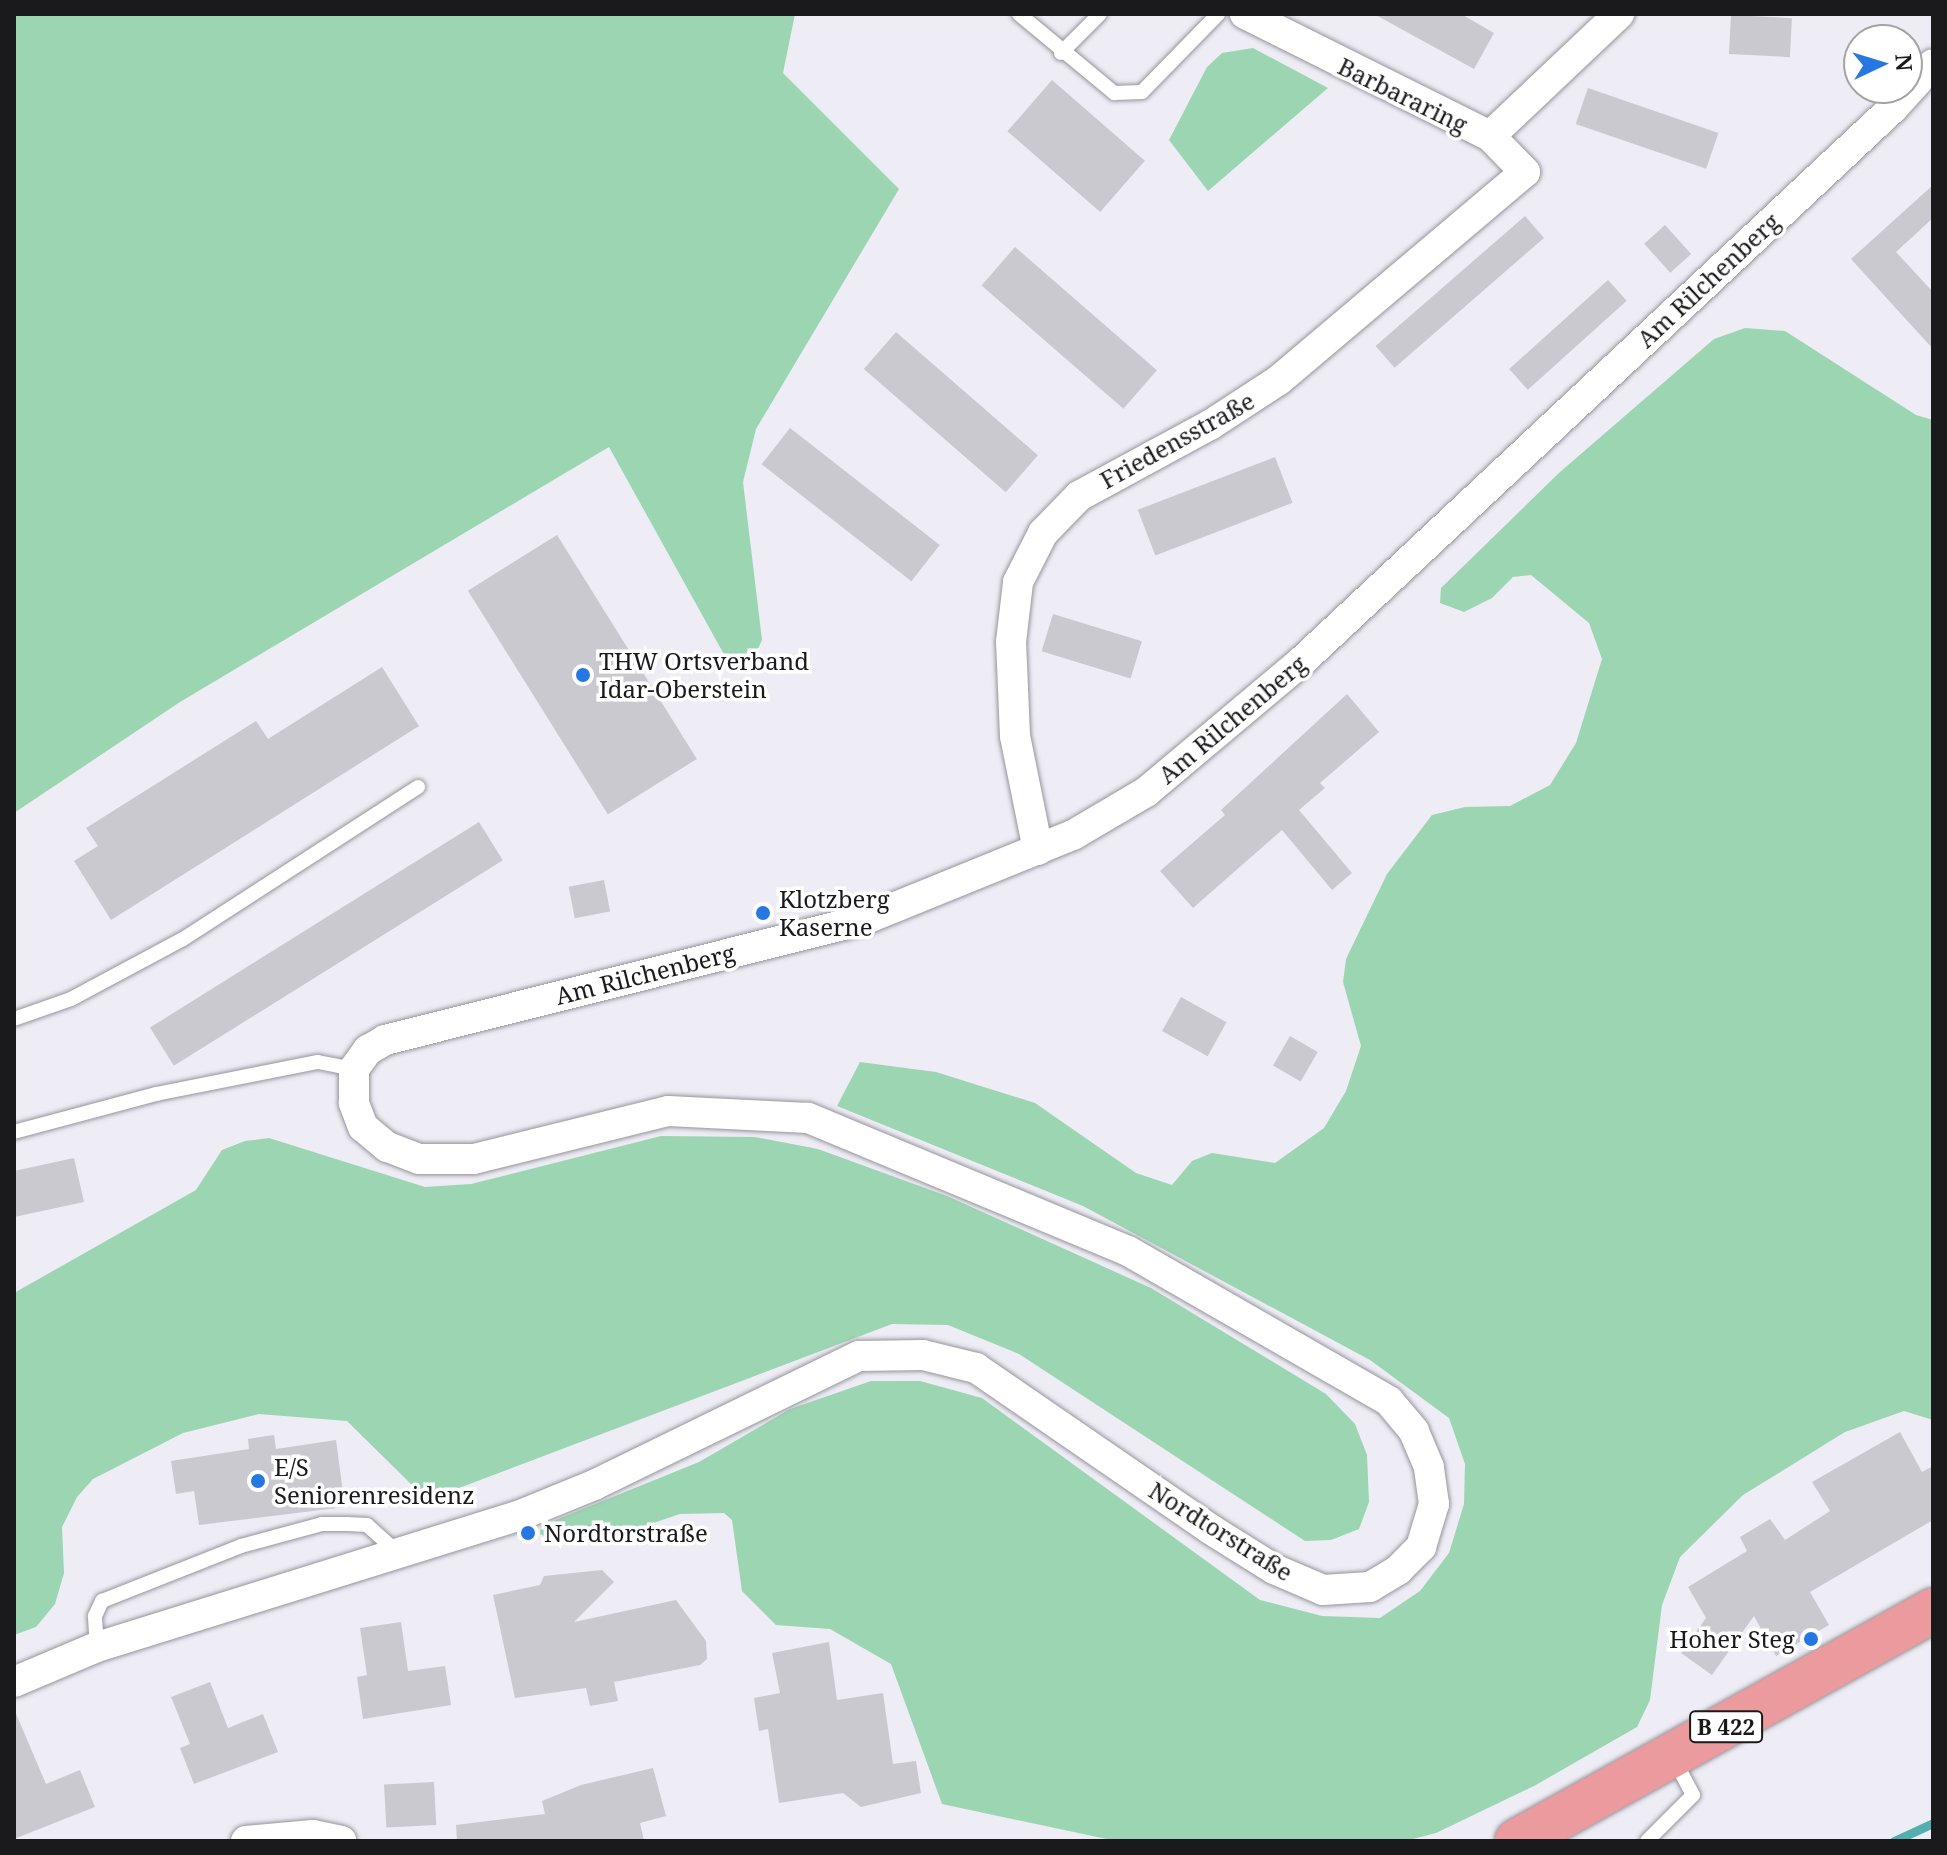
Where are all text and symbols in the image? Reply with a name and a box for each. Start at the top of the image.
north arrow [1843,24,1923,104]
street label: Barbararing [1334,51,1472,139]
text: N [1889,53,1921,72]
street label: Am Rilchenberg [1631,207,1785,353]
street label: Friedensstraße [1095,386,1259,494]
place label: THW Ortsverband Idar-Oberstein [599,647,809,703]
street label: Am Rilchenberg [1152,649,1312,789]
marker: THW Ortsverband Idar-Oberstein [574,666,592,684]
place label: Klotzberg Kaserne [779,885,890,941]
marker: Klotzberg Kaserne [754,904,772,922]
street label: Am Rilchenberg [552,938,738,1010]
place label: E/S Seniorenresidenz [274,1453,474,1509]
marker: E/S Seniorenresidenz [249,1472,267,1490]
street label: Nordtorstraße [1144,1475,1298,1587]
place label: Nordtorstraße [544,1519,708,1547]
marker: Nordtorstraße [519,1524,537,1542]
place label: Hoher Steg [1669,1625,1795,1653]
marker: Hoher Steg [1802,1630,1820,1648]
road number: B 422 [1688,1709,1764,1745]

